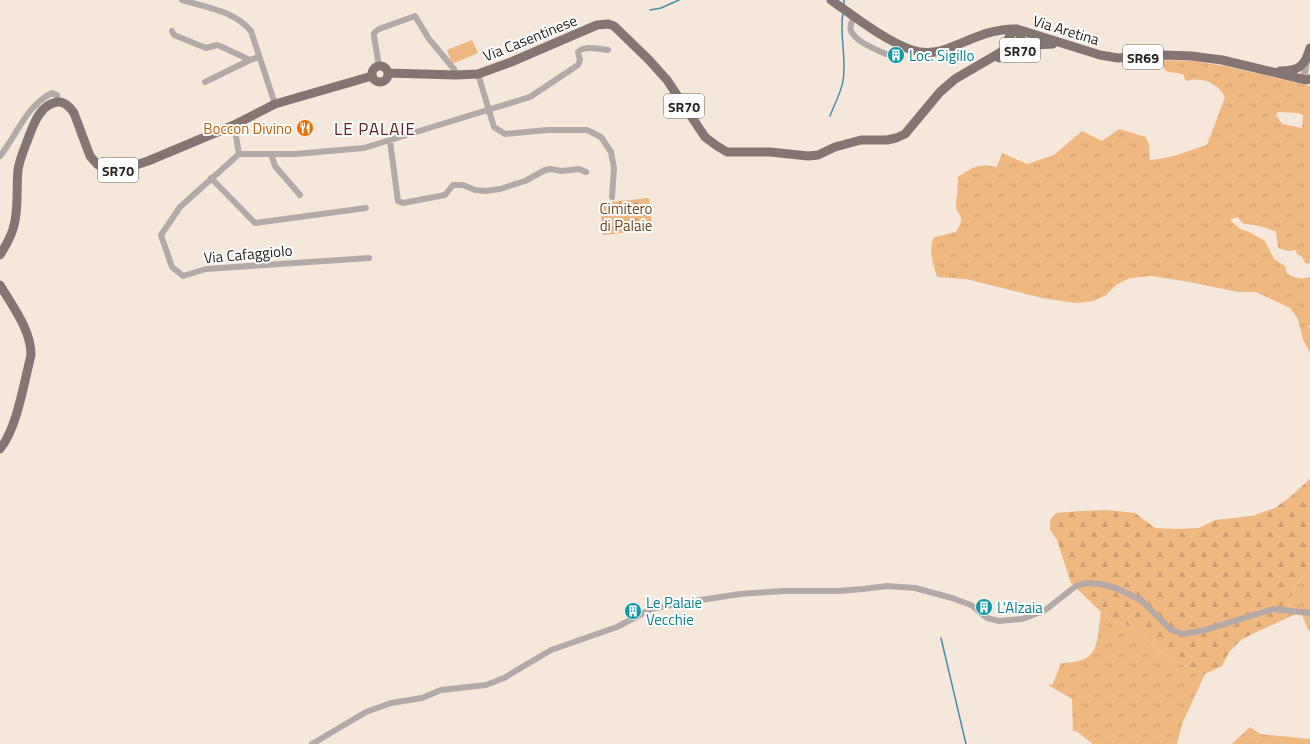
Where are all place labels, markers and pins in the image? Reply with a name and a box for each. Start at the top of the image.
place label: Loc. Sigillo [909,44,974,67]
building icon: Loc. Sigillo [886,45,906,65]
place label: Boccon Divino [203,117,292,140]
restaurant icon: Boccon Divino [295,118,315,138]
place label: Le Palaie Vecchie [646,591,702,631]
place label: L'Alzaia [997,596,1043,619]
building icon: L'Alzaia [974,597,994,617]
building icon: Le Palaie Vecchie [623,601,643,621]

